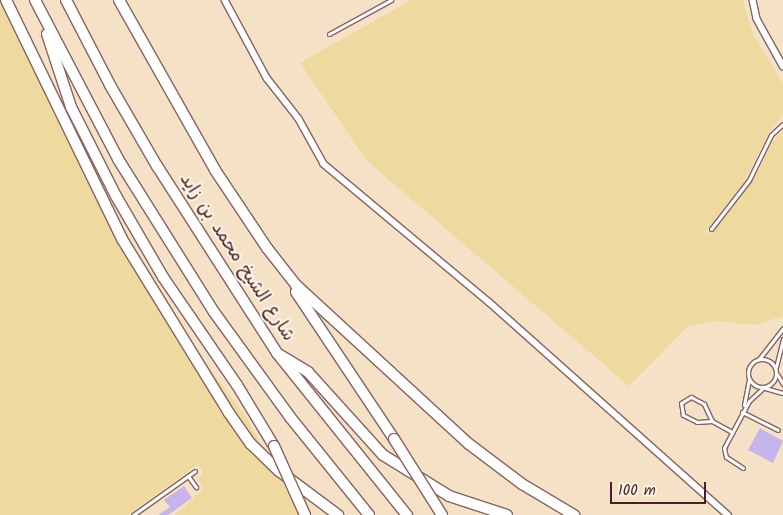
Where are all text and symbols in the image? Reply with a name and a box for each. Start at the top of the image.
street label: شارع الشيخ محمد بن زايد [174,170,298,346]
scale bar [613,472,709,504]
text: 100 m [618,479,656,503]

